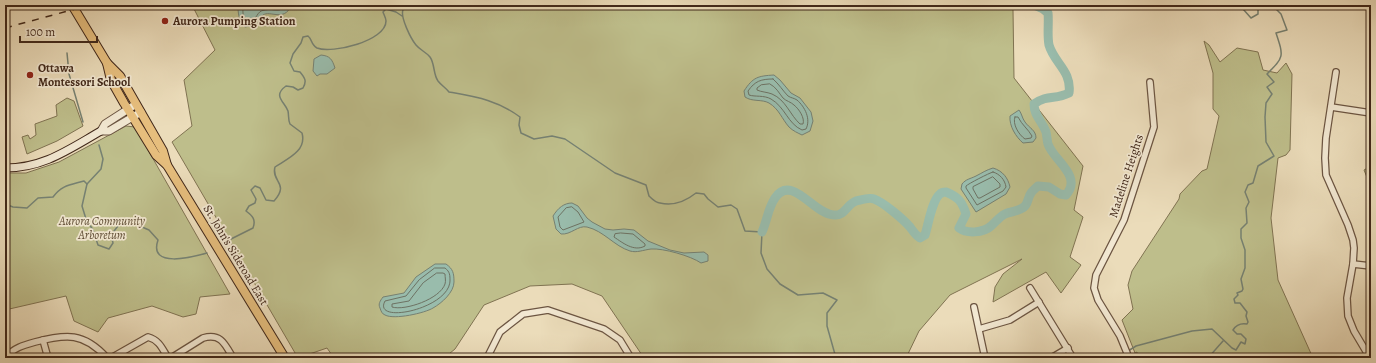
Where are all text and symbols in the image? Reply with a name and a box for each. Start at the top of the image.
place label: Aurora Pumping Station [172,13,296,29]
marker: Aurora Pumping Station [160,16,170,26]
scale bar [20,18,97,44]
text: 100 m [26,24,55,40]
place label: Ottawa Montessori School [38,60,131,90]
marker: Ottawa Montessori School [25,70,35,80]
street label: Madeline Heights [1105,132,1147,220]
street label: St. John's Sideroad East [200,202,272,308]
park label: Aurora Community Arboretum [58,213,146,243]

